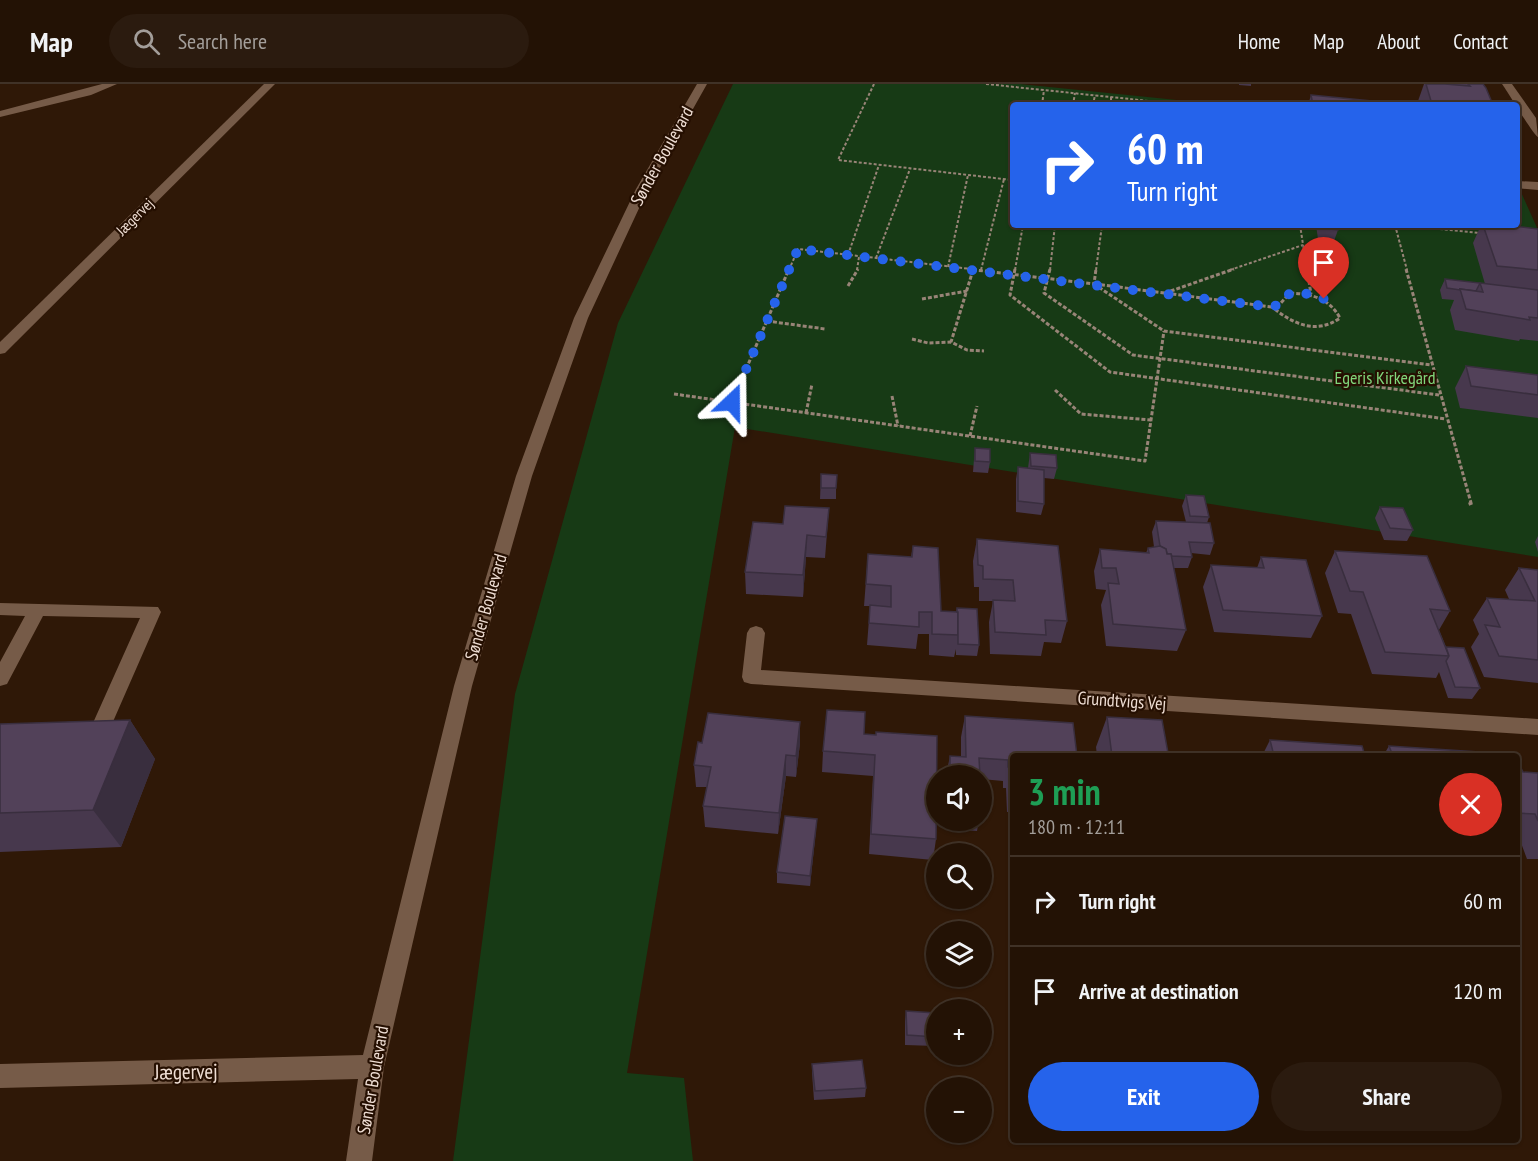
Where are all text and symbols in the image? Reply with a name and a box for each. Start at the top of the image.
search box [109,14,529,68]
text: Map [30,23,73,60]
icon: search [130,25,163,58]
text: Search here [178,27,267,55]
text: Home [1238,28,1280,55]
text: Map [1313,28,1344,55]
text: About [1377,28,1420,55]
text: Contact [1453,28,1508,55]
street label: Sønder Boulevard [625,102,698,209]
text: 60 m [1127,121,1204,176]
icon: right [1028,126,1106,204]
text: Turn right [1127,174,1218,208]
street label: Jægervej [111,194,157,240]
pin [1298,237,1349,299]
icon: arrive [1307,246,1340,279]
park label: Egeris Kirkegård [1334,366,1436,389]
position arrow [700,370,764,434]
street label: Sønder Boulevard [459,551,512,663]
street label: Grundtvigs Vej [1077,686,1167,715]
map controls [926,765,992,1143]
button: sound [926,765,992,831]
text: 3 min [1028,768,1101,815]
button: close [1439,773,1502,836]
text: 180 m · 12:11 [1028,814,1125,840]
button: search [926,843,992,909]
icon: right [1028,885,1061,918]
text: Turn right [1079,887,1156,915]
text: 60 m [1463,887,1502,915]
button: layers [926,921,992,987]
icon: arrive [1028,975,1061,1008]
text: Arrive at destination [1079,977,1239,1005]
text: 120 m [1453,977,1502,1005]
button: + [926,999,992,1065]
street label: Sønder Boulevard [352,1024,393,1136]
street label: Jægervej [153,1057,218,1086]
button: Exit [1028,1062,1259,1131]
button: Share [1271,1062,1502,1131]
button: − [926,1077,992,1143]

